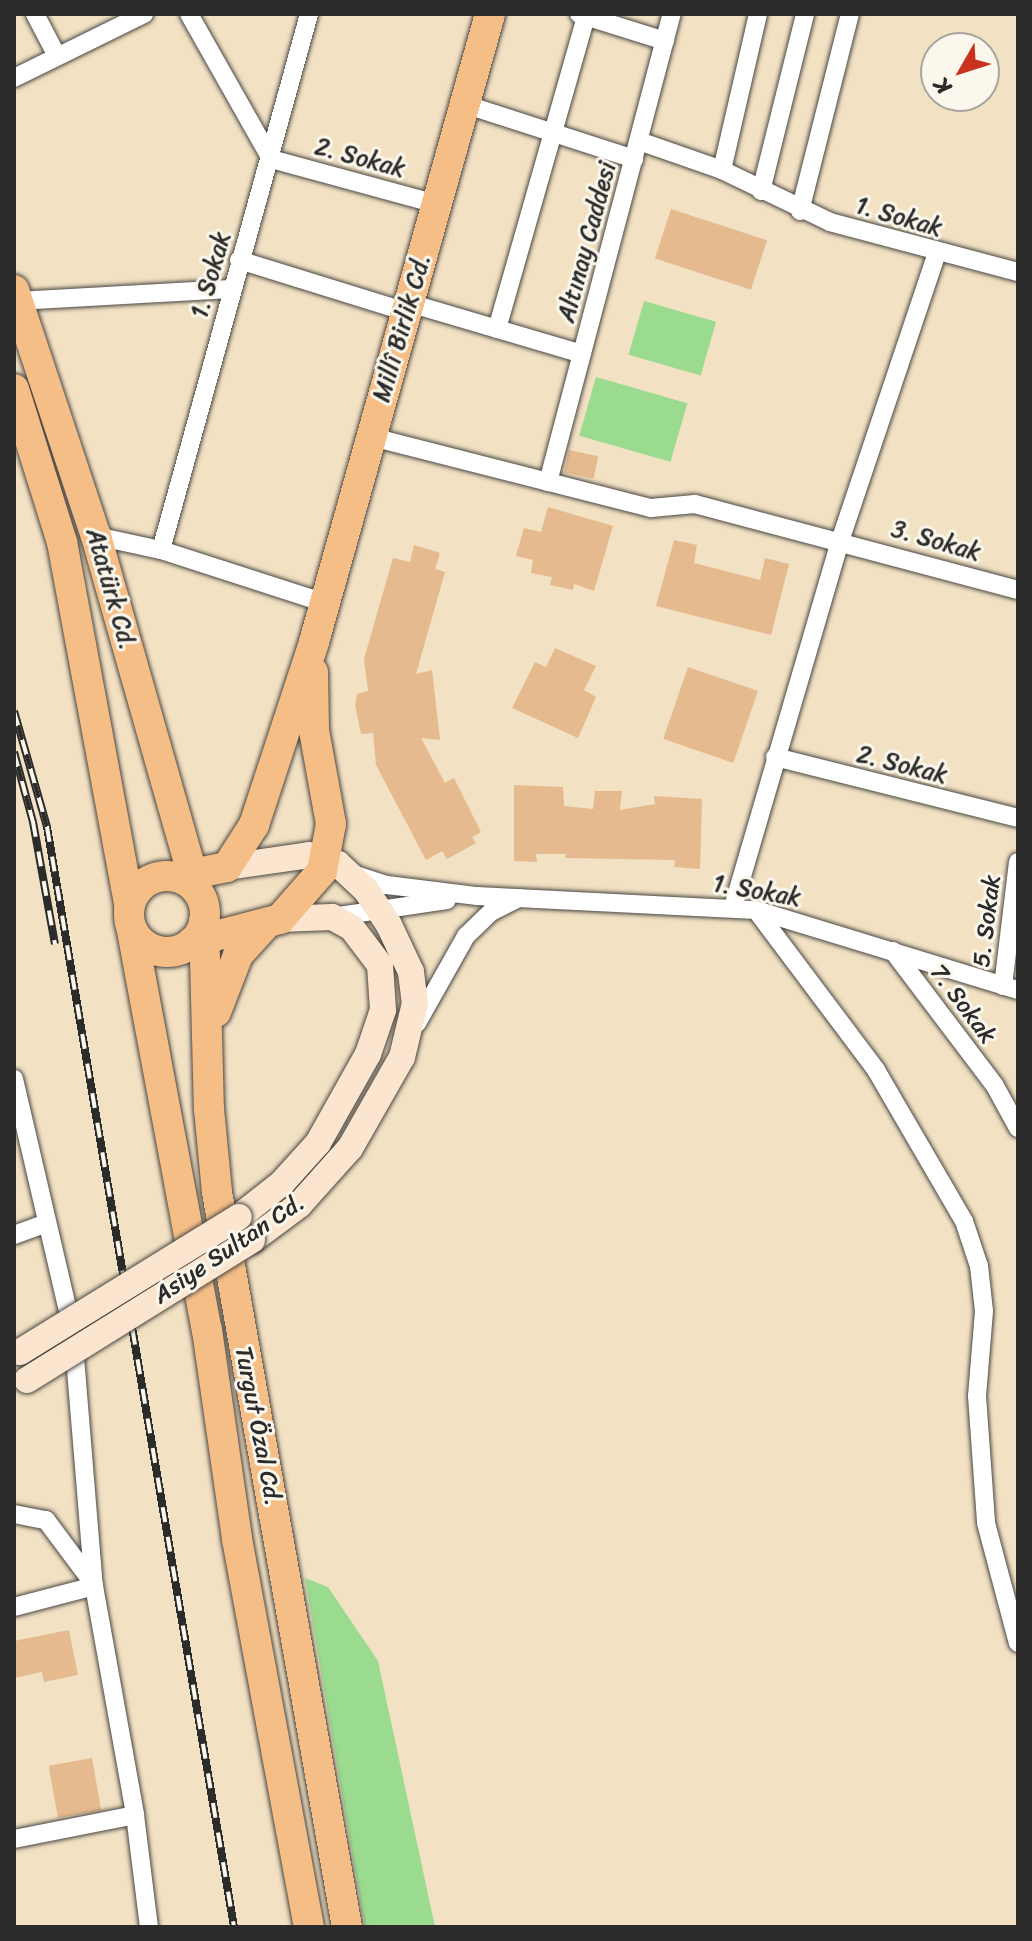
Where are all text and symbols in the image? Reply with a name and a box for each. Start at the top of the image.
north arrow [920,32,1000,112]
text: K [923,69,962,104]
street label: 2. Sokak [312,132,408,184]
street label: Altınay Caddesi [552,159,622,325]
street label: 1. Sokak [852,191,946,243]
street label: 1. Sokak [185,228,237,322]
street label: Millî Birlik Cd. [367,251,437,405]
street label: 3. Sokak [888,515,984,567]
street label: Atatürk Cd. [80,525,142,653]
street label: 2. Sokak [854,740,950,790]
street label: 1. Sokak [711,869,803,913]
street label: 5. Sokak [967,873,1007,969]
street label: 7. Sokak [924,959,1002,1049]
street label: Asiye Sultan Cd. [148,1188,310,1310]
street label: Turgut Özal Cd. [228,1344,288,1508]

